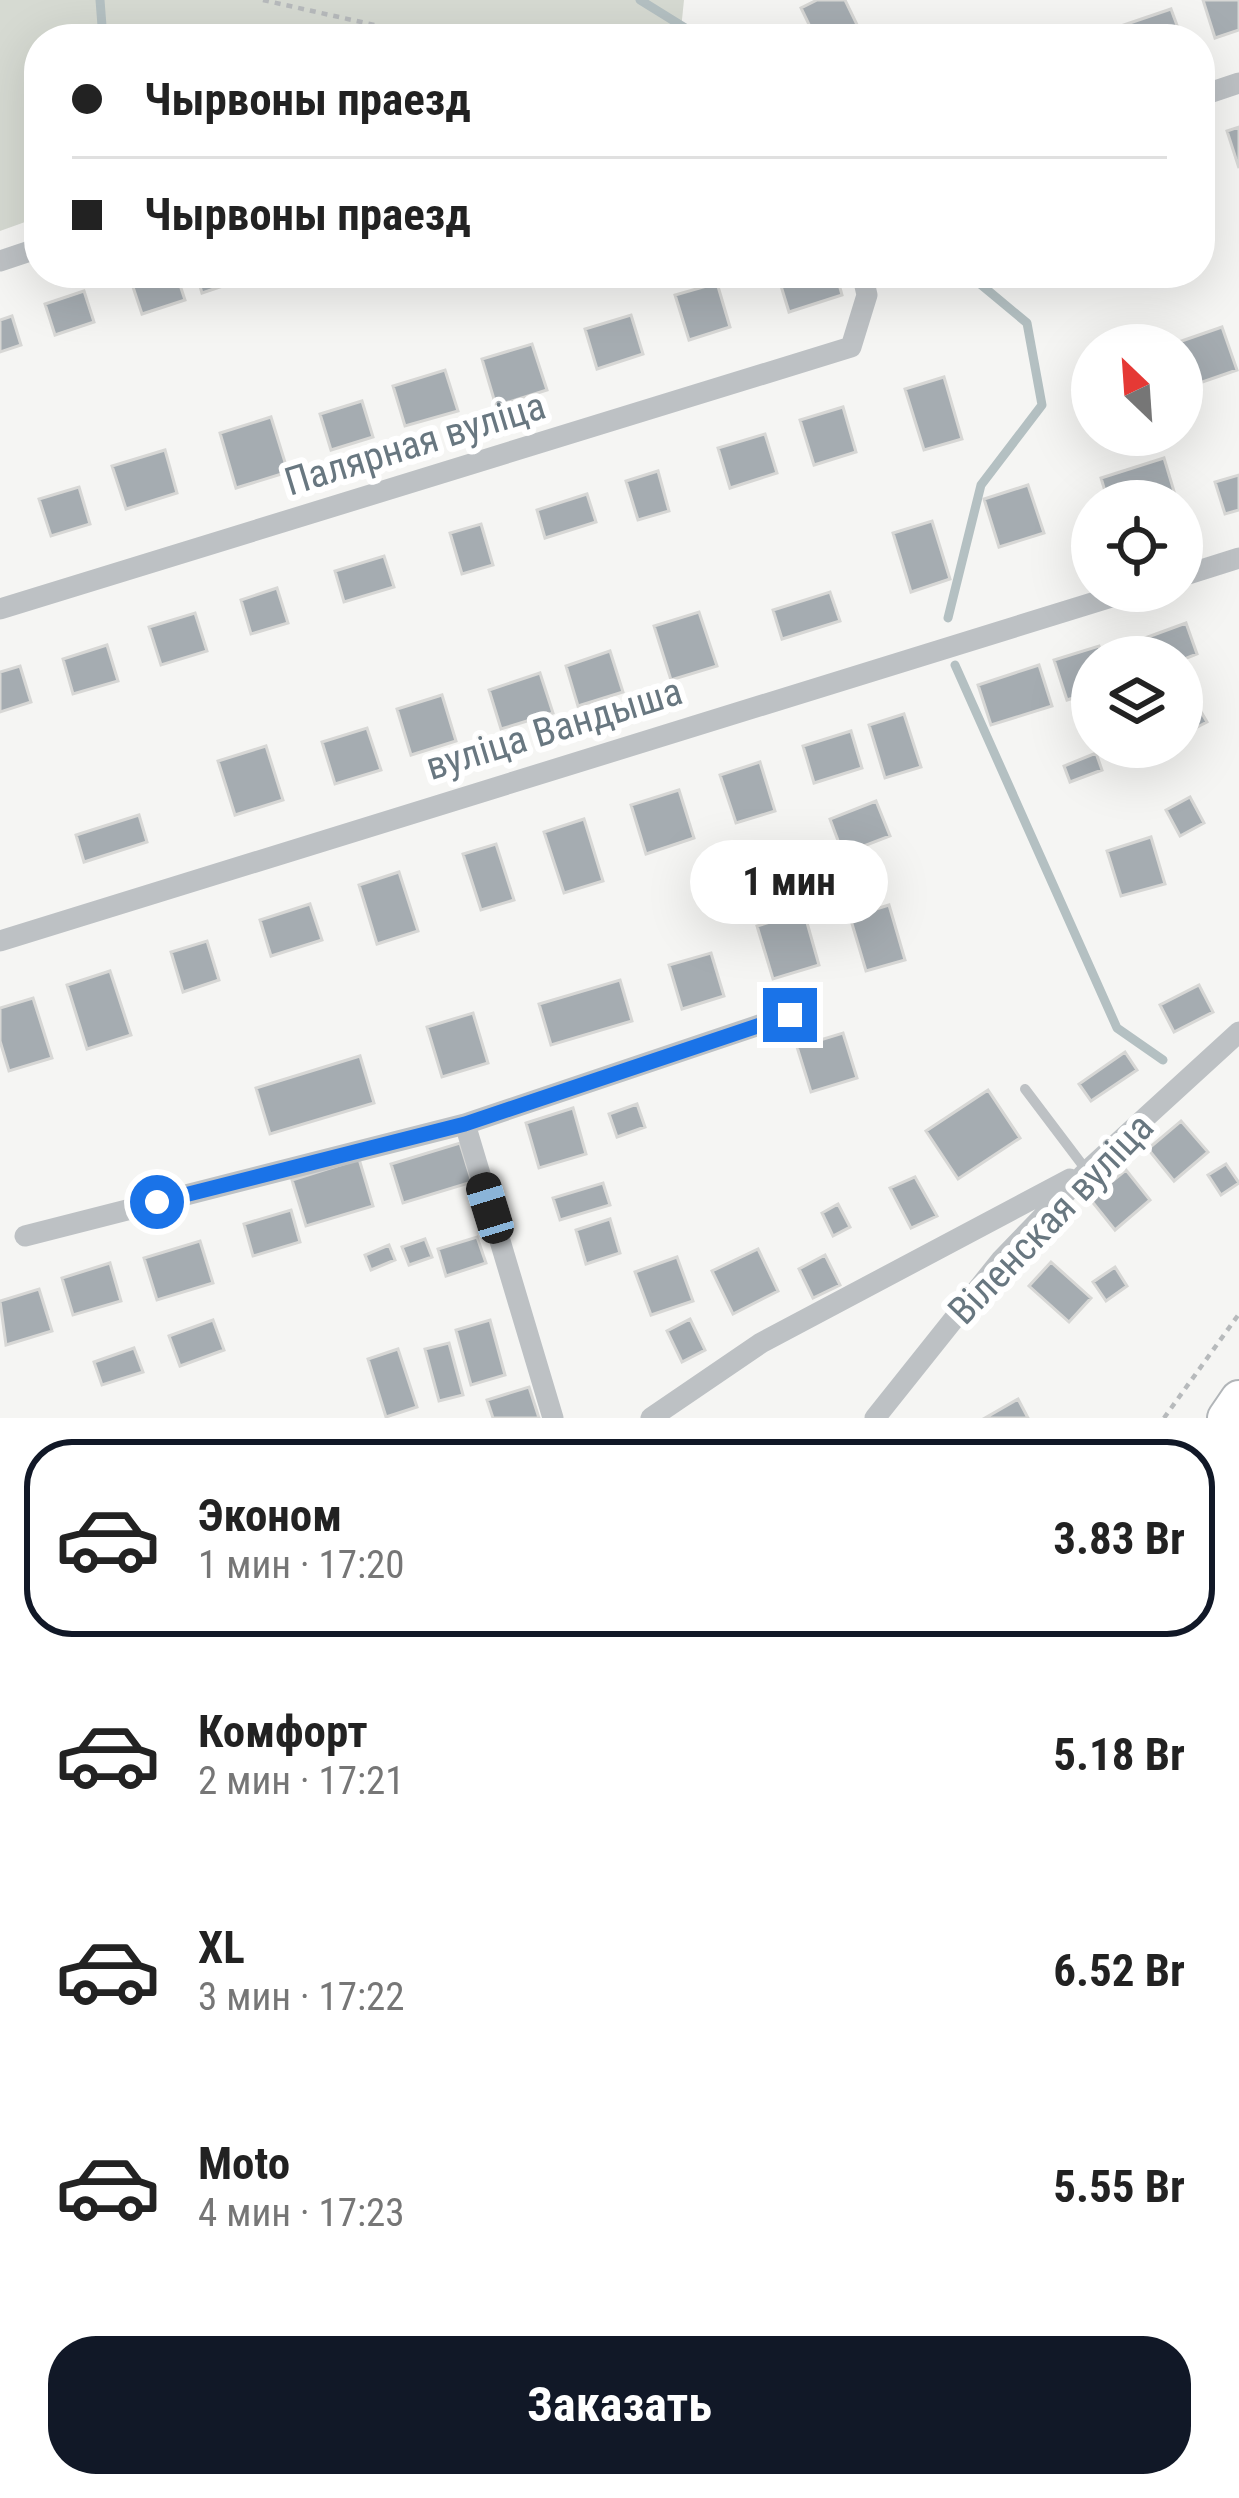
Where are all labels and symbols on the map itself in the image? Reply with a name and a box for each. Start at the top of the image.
north arrow [1071,324,1203,456]
street label: Палярная вуліца [279,383,551,505]
street label: вуліца Вандыша [420,668,688,790]
callout: 1 мин [691,841,889,925]
route end [763,988,817,1042]
street label: Віленская вуліца [939,1104,1163,1334]
car [462,1168,518,1248]
route start [130,1175,184,1229]

